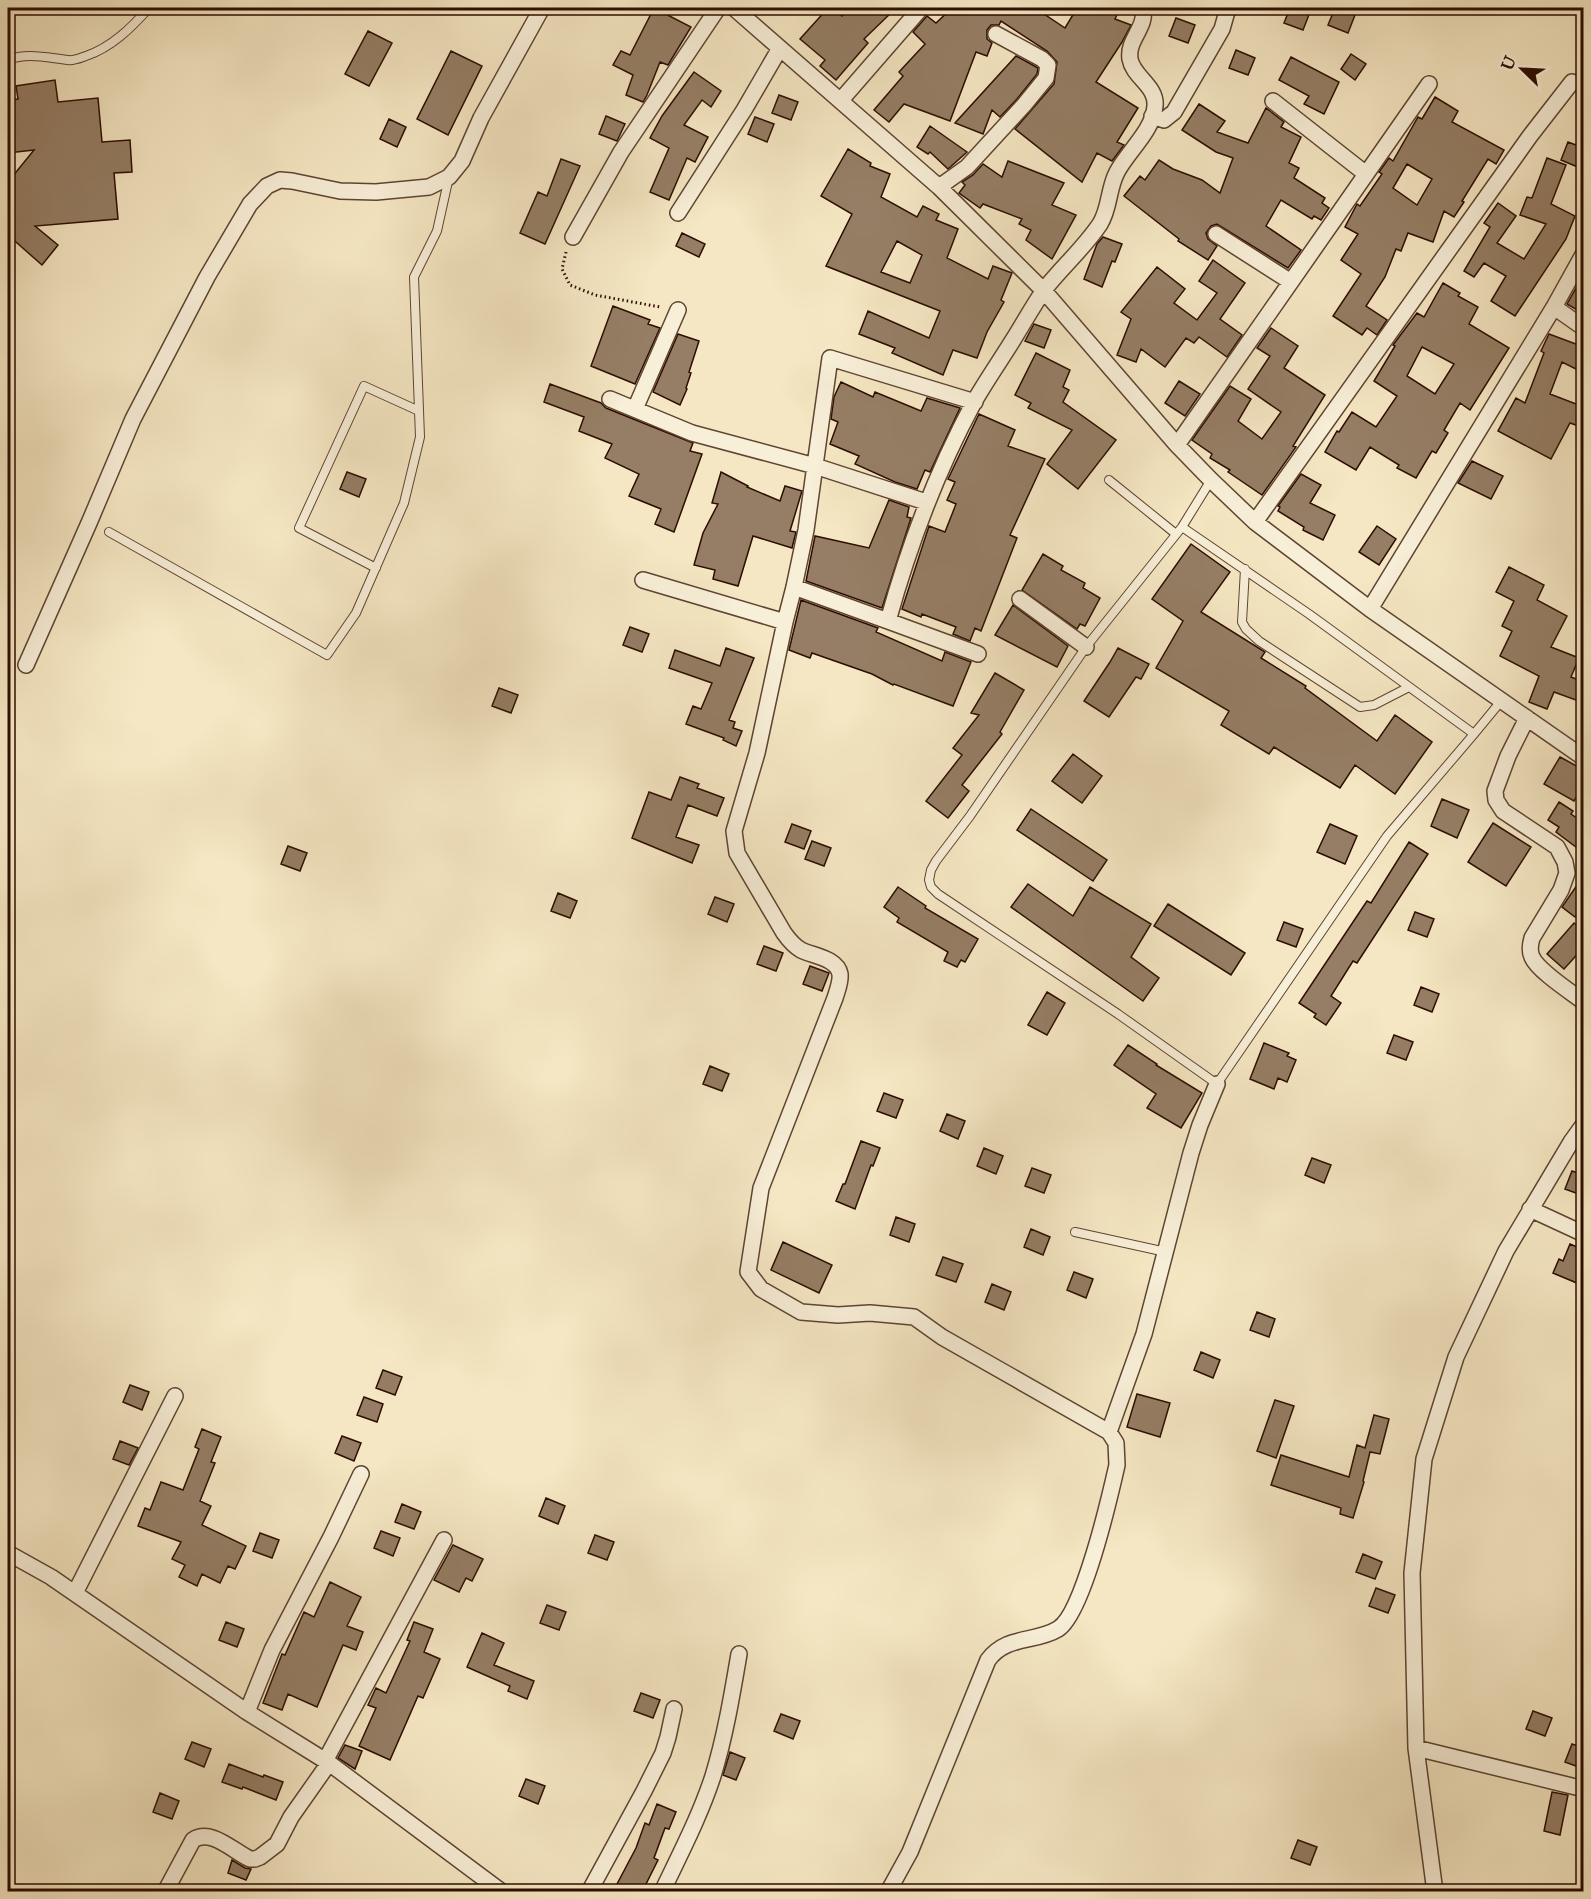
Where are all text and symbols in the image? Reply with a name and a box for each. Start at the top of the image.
north arrow [1492,39,1552,99]
text: U [1497,53,1521,73]

